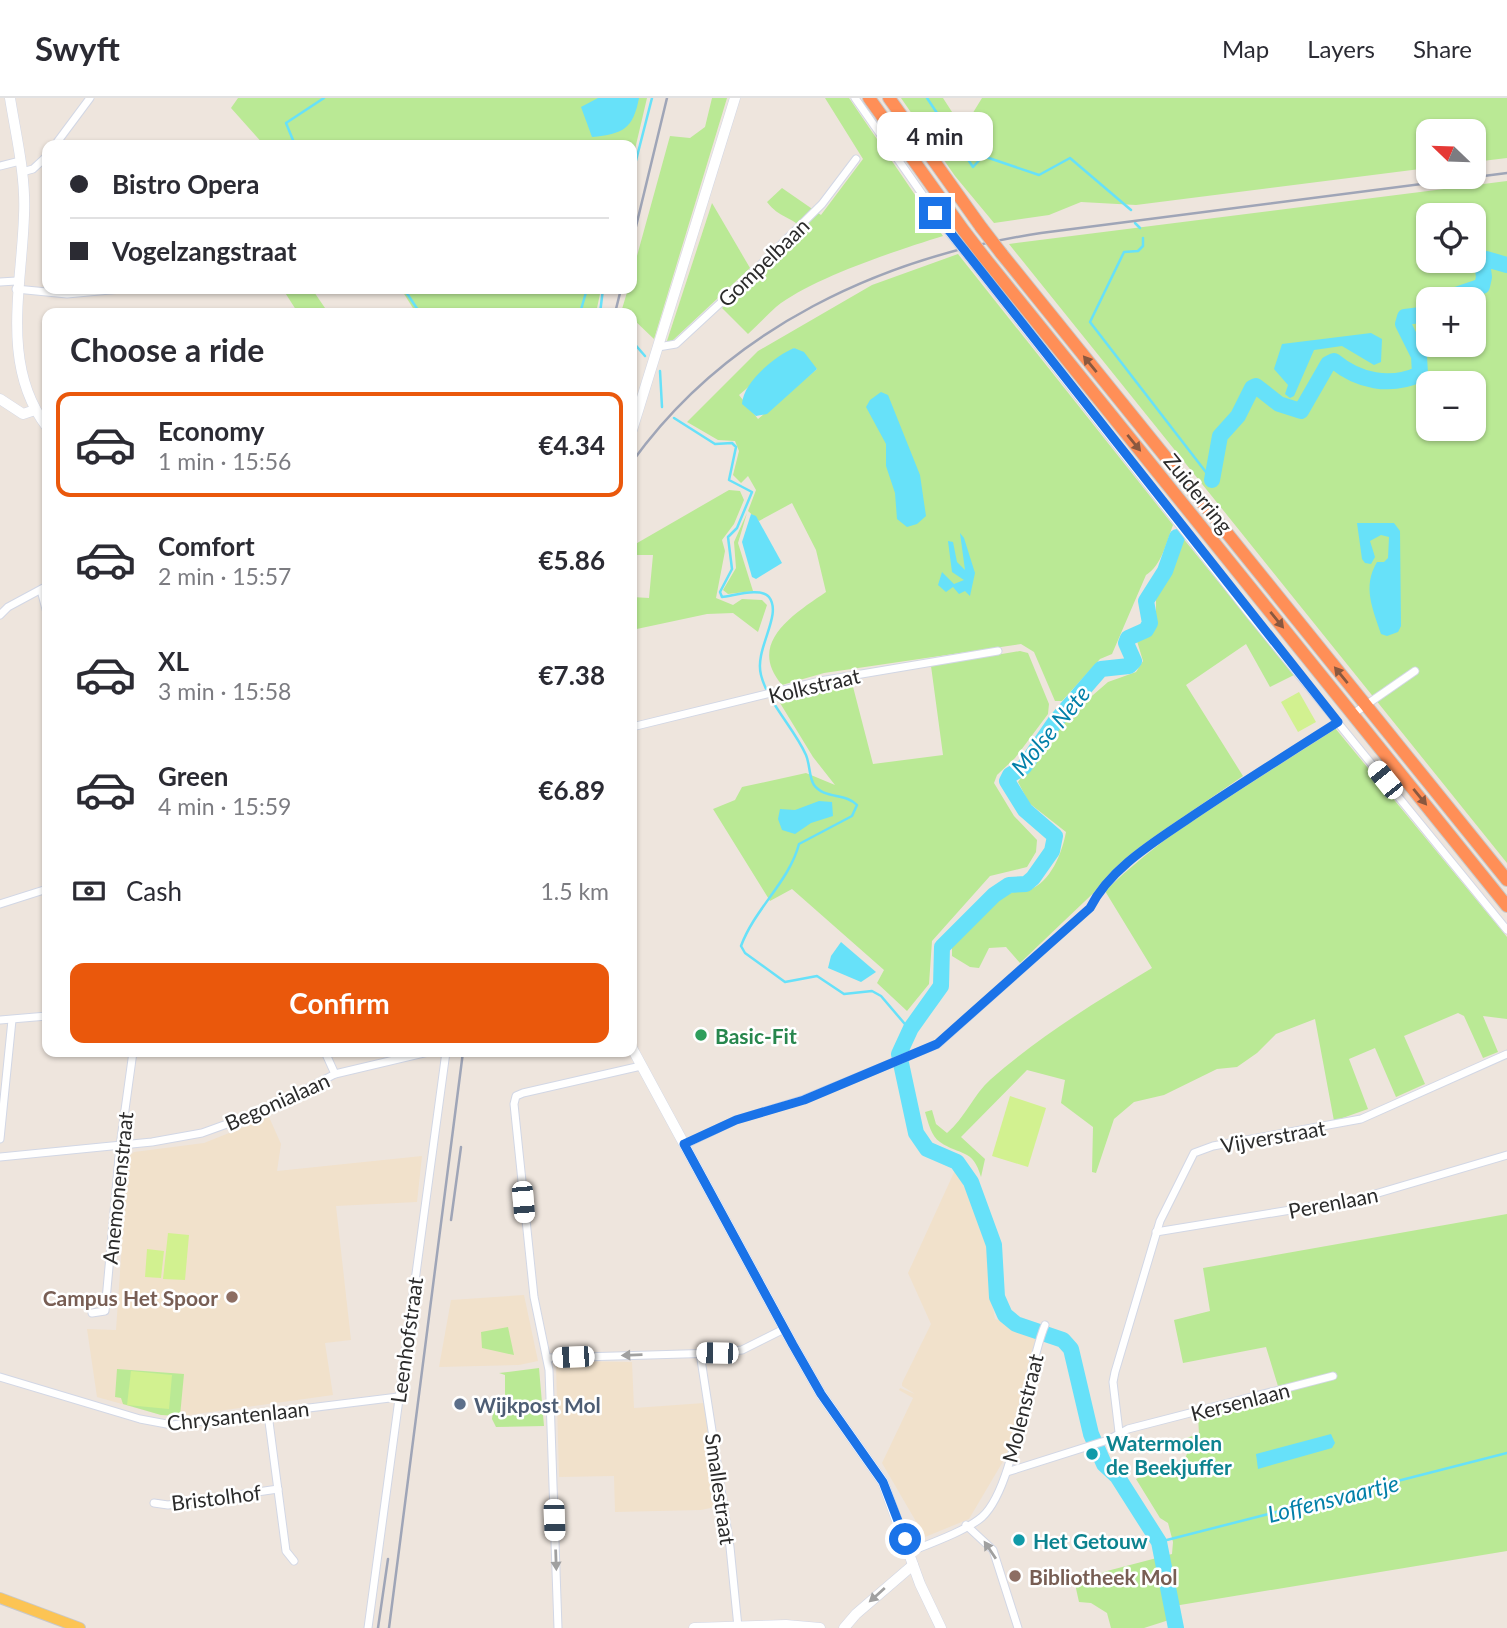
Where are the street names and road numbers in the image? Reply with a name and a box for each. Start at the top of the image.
street label: Gompelbaan [712,213,814,311]
street label: Zuiderring [1159,448,1239,538]
street label: Kolkstraat [766,662,863,708]
street label: Begonialaan [221,1067,333,1135]
street label: Anemonenstraat [97,1110,137,1265]
street label: Vijverstraat [1219,1114,1328,1158]
street label: Perenlaan [1286,1181,1380,1223]
street label: Leenhofstraat [385,1275,427,1405]
street label: Molenstraat [996,1351,1048,1465]
street label: Kersenlaan [1188,1377,1292,1425]
street label: Chrysantenlaan [166,1395,310,1435]
street label: Smallestraat [701,1432,741,1547]
street label: Bristolhof [170,1479,263,1515]

